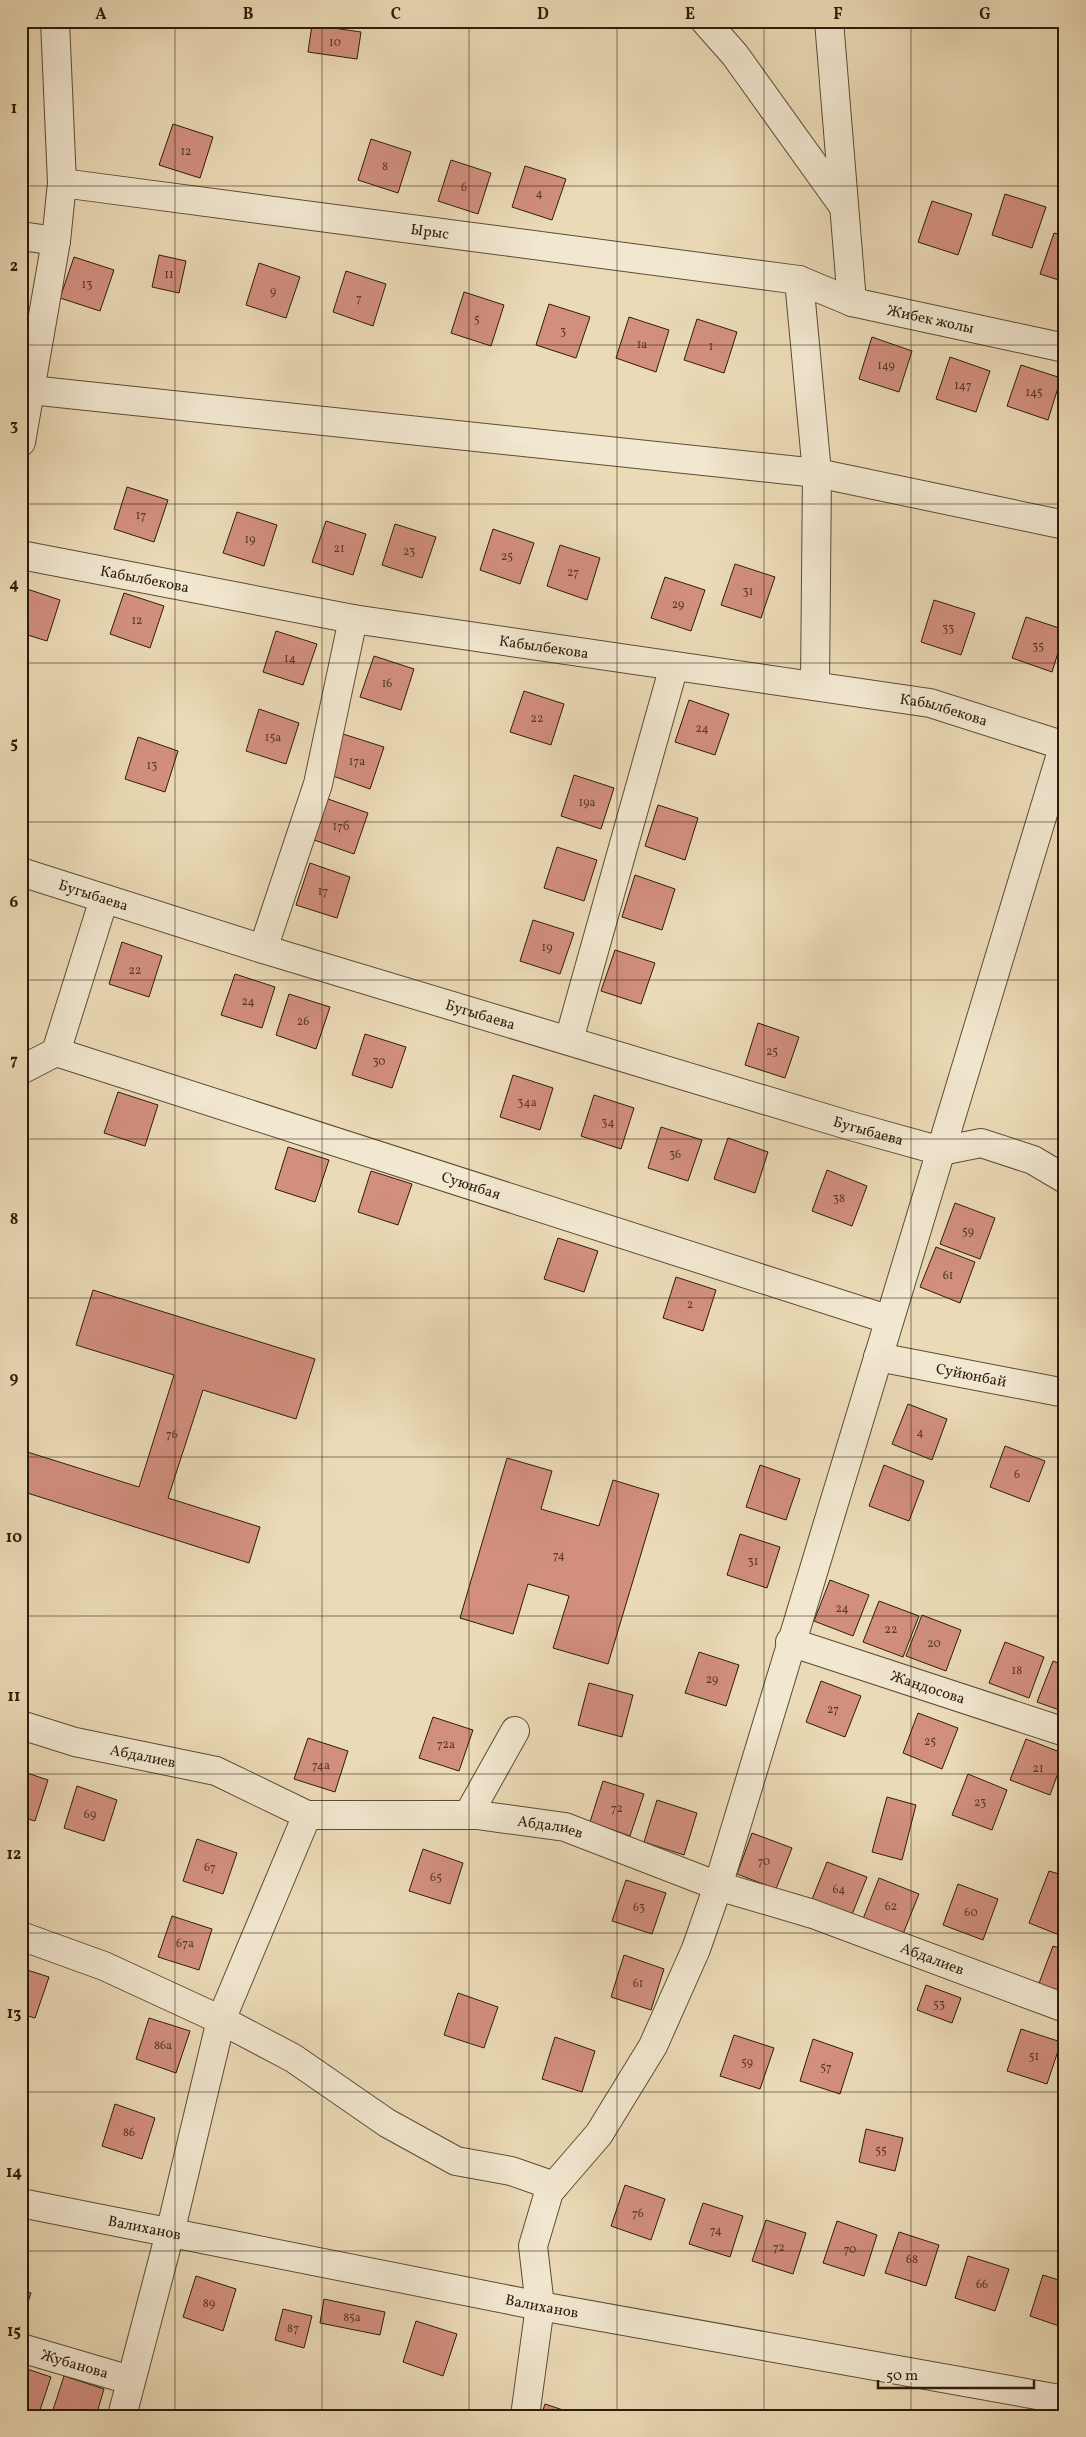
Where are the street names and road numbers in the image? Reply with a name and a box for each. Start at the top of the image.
street label: Ырыс [409,220,450,246]
street label: Жибек жолы [885,301,976,340]
street label: Кабылбекова [98,561,191,599]
street label: Кабылбекова [497,631,590,665]
street label: Кабылбекова [898,690,990,733]
street label: Бугыбаева [55,876,131,917]
street label: Бугыбаева [442,995,518,1036]
street label: Бугыбаева [830,1112,906,1152]
street label: Суюнбая [438,1167,503,1206]
street label: Суйюнбай [934,1359,1008,1394]
street label: Жандосова [887,1666,967,1711]
street label: Абдалиев [108,1740,177,1774]
street label: Абдалиев [516,1812,586,1845]
street label: Абдалиев [897,1939,967,1981]
street label: Валиханов [106,2211,183,2247]
street label: Валиханов [503,2290,580,2325]
street label: Жубанова [38,2345,111,2385]

